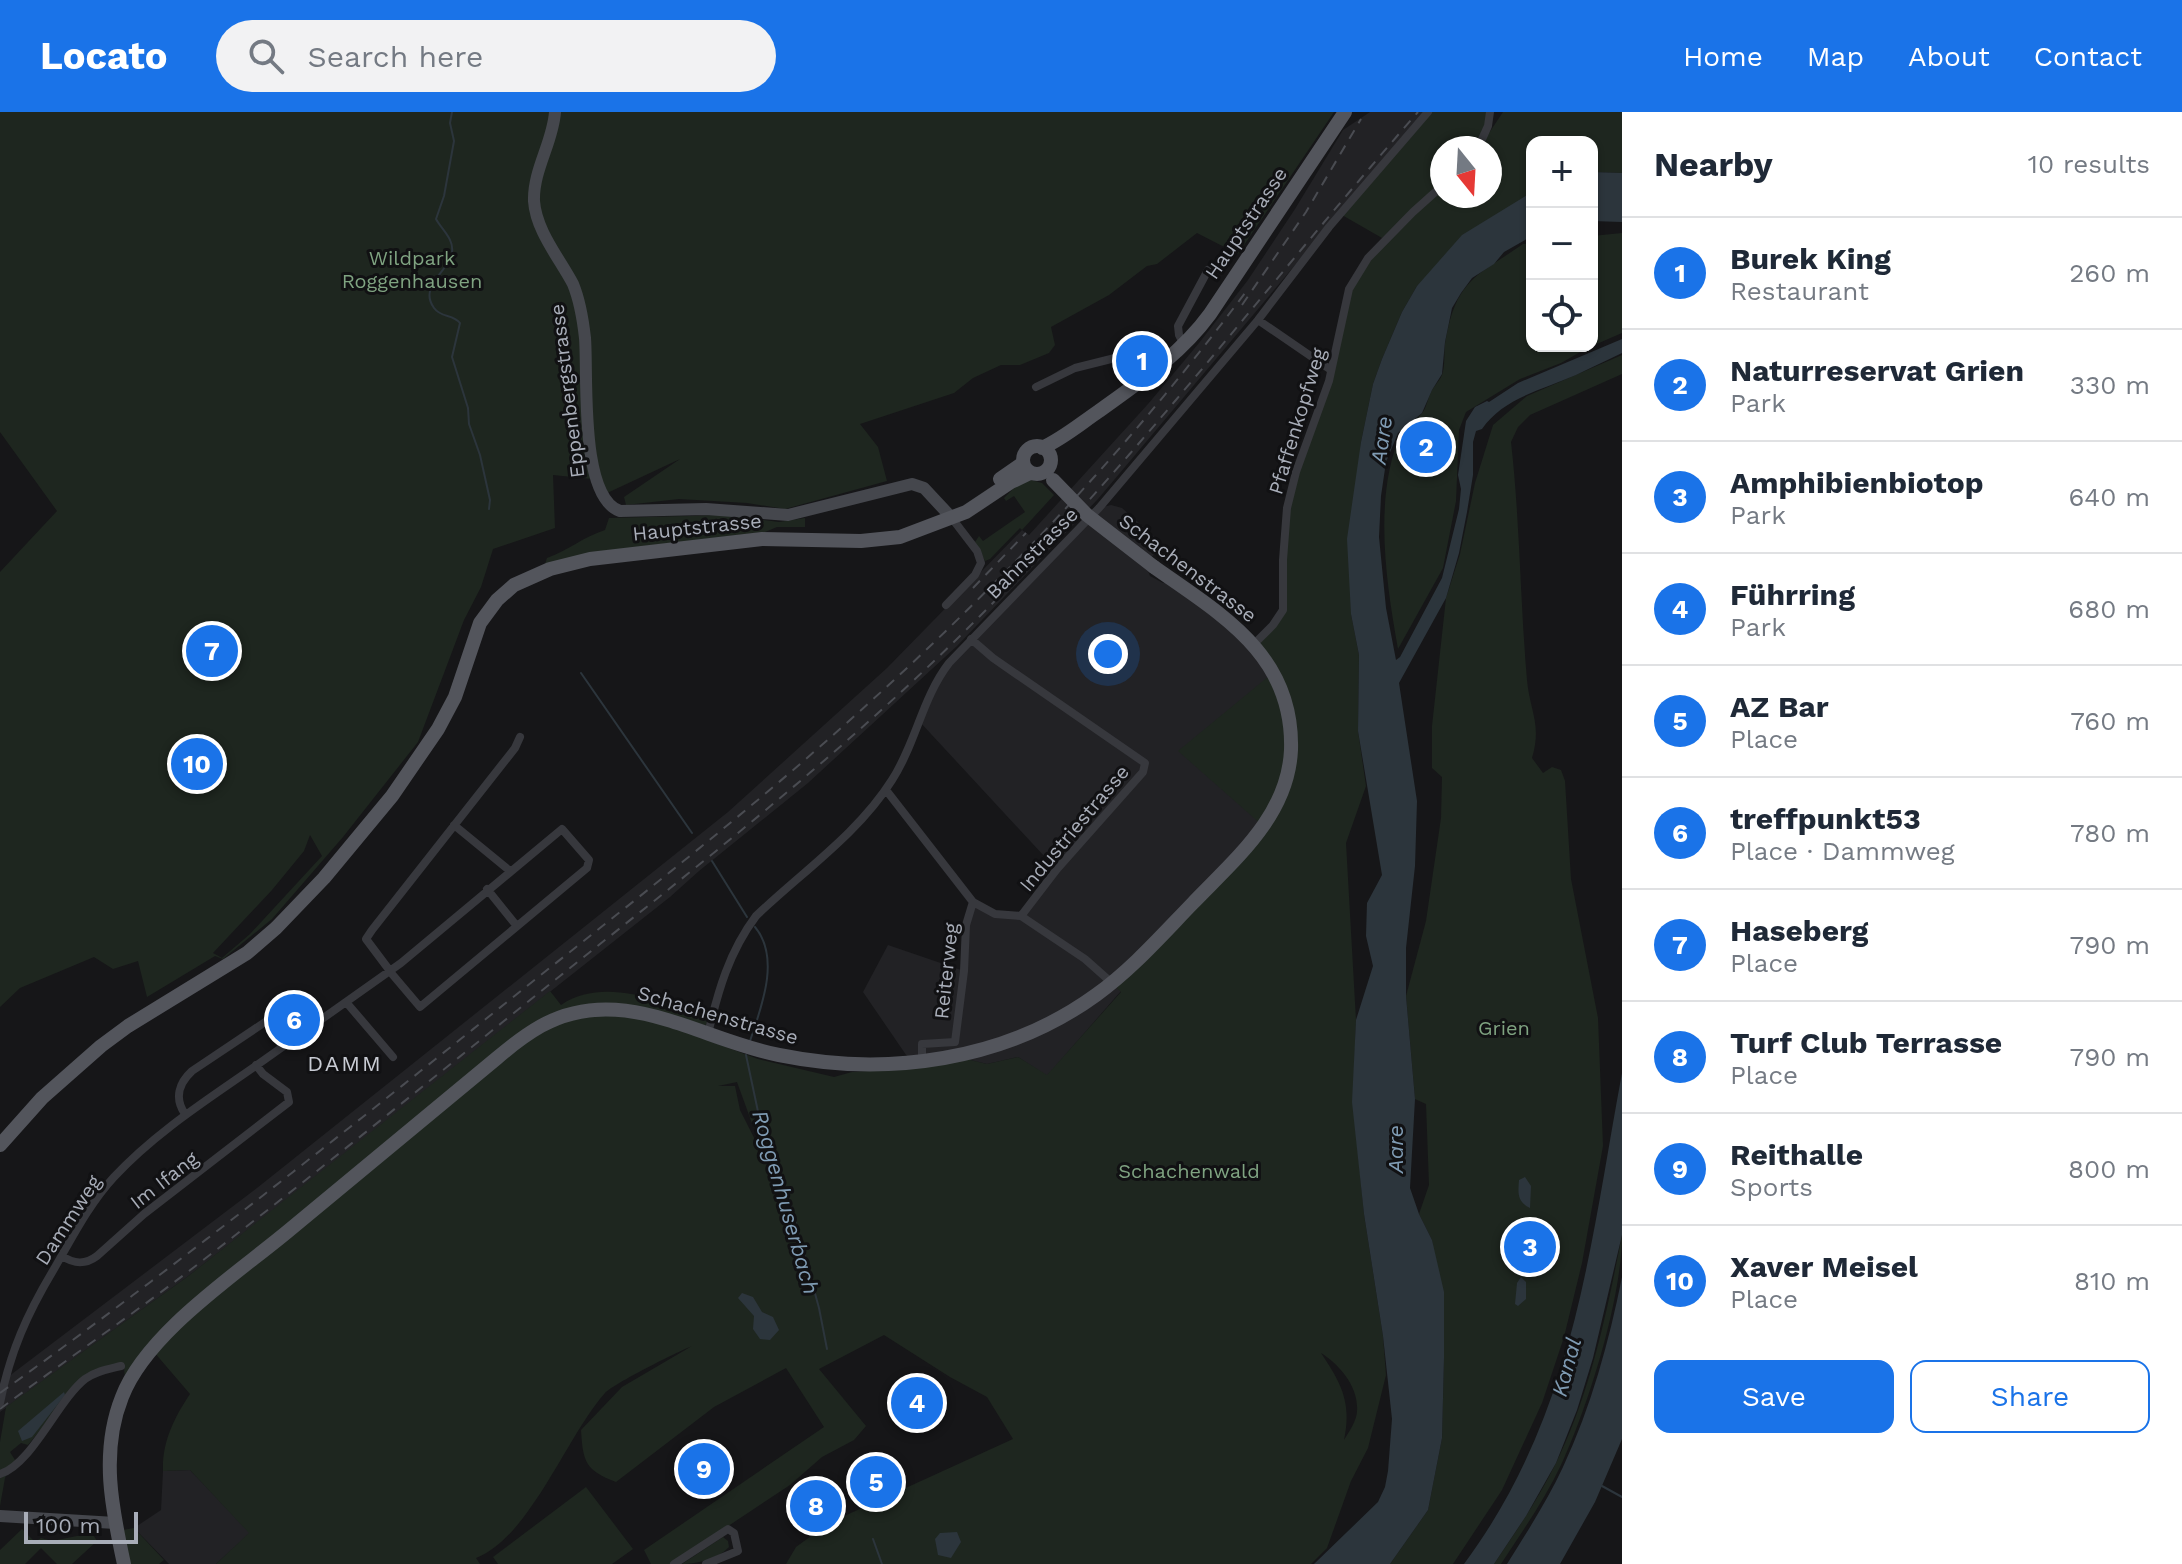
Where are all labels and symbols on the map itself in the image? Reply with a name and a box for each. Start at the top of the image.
north arrow [1430,136,1502,208]
street label: Hauptstrasse [1200,163,1292,283]
park label: Wildpark Roggenhausen [342,246,482,293]
street label: Eppenbergstrasse [544,303,590,479]
pin: 1 [1116,331,1168,391]
street label: Pfaffenkopfweg [1263,345,1331,497]
water label: Aare [1366,414,1397,467]
pin: 2 [1400,417,1452,477]
street label: Bahnstrasse [981,502,1083,604]
street label: Hauptstrasse [631,508,763,546]
street label: Schachenstrasse [1115,508,1261,628]
pin: 7 [186,621,238,681]
your location [1088,634,1128,674]
pin: 10 [171,734,223,794]
street label: Industriestrasse [1014,760,1134,896]
street label: Reiterweg [929,921,963,1020]
street label: Schachenstrasse [635,981,801,1049]
pin: 6 [268,990,320,1050]
park label: Grien [1478,1016,1530,1040]
district label: DAMM [307,1051,383,1076]
water label: Roggenhuserbach [747,1107,824,1297]
water label: Aare [1383,1125,1408,1174]
street label: Im Ifang [125,1146,203,1214]
park label: Schachenwald [1118,1159,1260,1183]
street label: Dammweg [30,1170,106,1269]
pin: 3 [1504,1217,1556,1277]
water label: Kanal [1547,1335,1586,1399]
pin: 4 [891,1373,943,1433]
pin: 9 [678,1439,730,1499]
pin: 5 [850,1452,902,1512]
pin: 8 [790,1476,842,1536]
scale bar [24,1508,138,1544]

